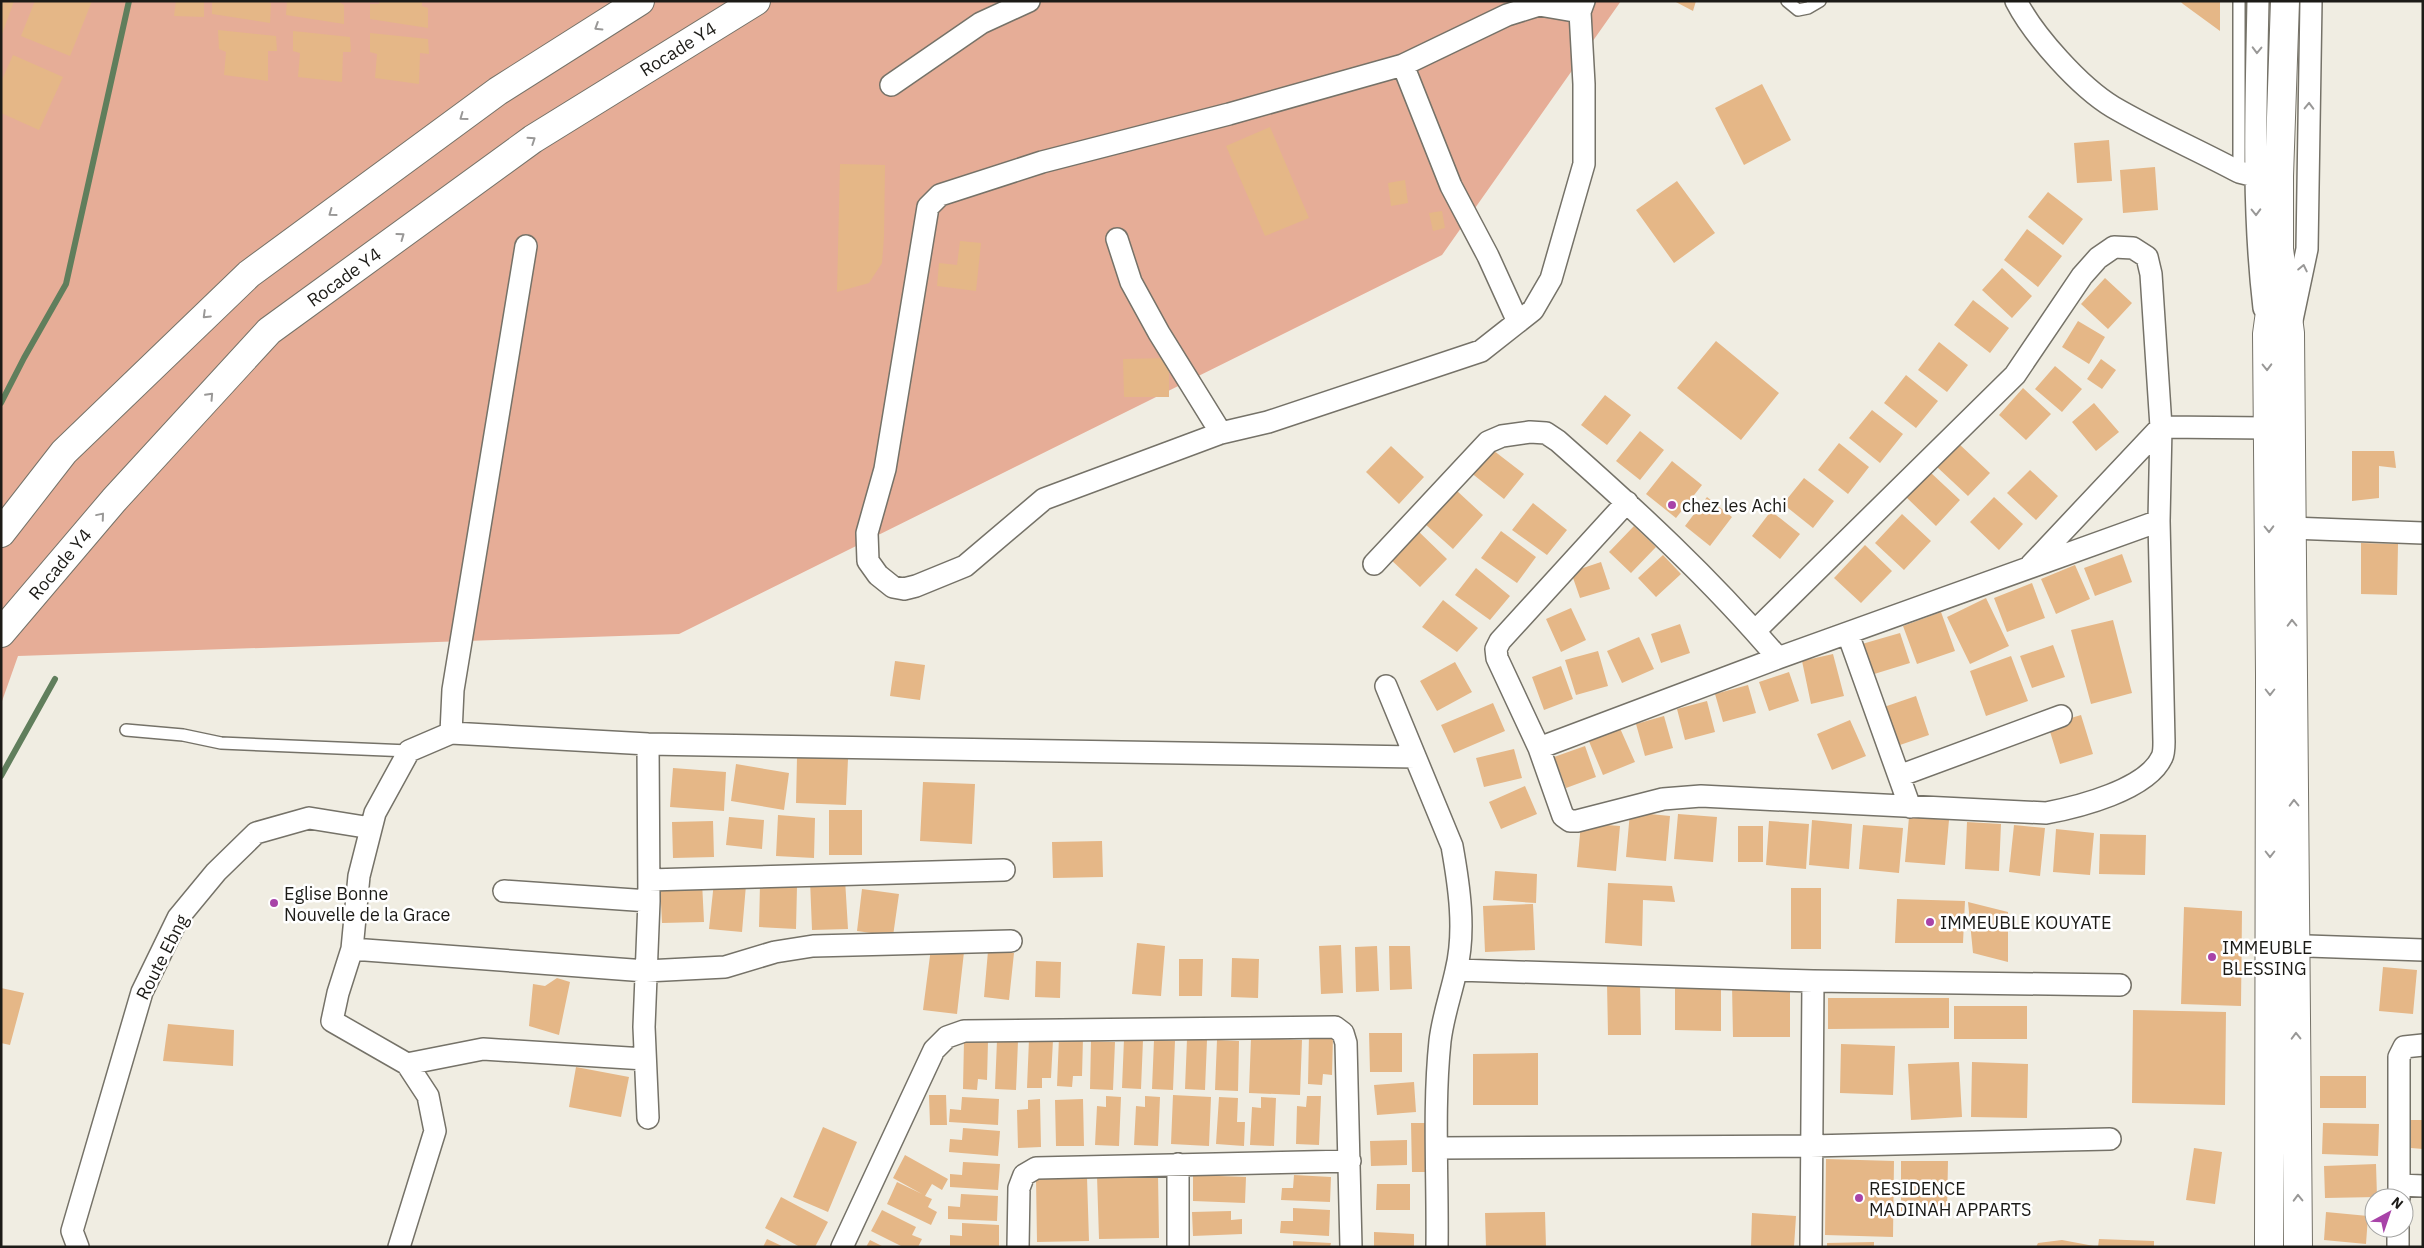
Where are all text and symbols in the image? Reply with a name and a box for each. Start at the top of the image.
street label: Rocade Y4 [635,16,721,82]
one-way arrow [595,21,604,31]
one-way arrow [2252,46,2262,54]
one-way arrow [2304,101,2314,109]
one-way arrow [459,111,469,120]
one-way arrow [526,137,536,146]
one-way arrow [328,207,338,216]
one-way arrow [2251,209,2261,217]
one-way arrow [395,232,404,242]
street label: Rocade Y4 [302,242,386,312]
one-way arrow [2297,263,2308,272]
one-way arrow [203,309,212,318]
one-way arrow [2262,364,2272,371]
one-way arrow [204,392,213,401]
place label: chez les Achi [1682,494,1787,517]
marker: chez les Achi [1666,499,1678,511]
one-way arrow [95,513,103,522]
street label: Rocade Y4 [24,524,97,604]
one-way arrow [2264,526,2274,534]
one-way arrow [2287,619,2297,626]
one-way arrow [2265,688,2275,696]
one-way arrow [2289,799,2299,806]
one-way arrow [2265,851,2275,859]
place label: Eglise Bonne Nouvelle de la Grace [284,882,450,926]
marker: Eglise Bonne Nouvelle de la Grace [268,897,280,909]
street label: Route Ebng [131,910,193,1003]
place label: IMMEUBLE KOUYATE [1940,911,2111,934]
marker: IMMEUBLE KOUYATE [1924,916,1936,928]
place label: IMMEUBLE BLESSING [2222,936,2312,980]
marker: IMMEUBLE BLESSING [2206,951,2218,963]
one-way arrow [2291,1031,2301,1039]
place label: RESIDENCE MADINAH APPARTS [1869,1177,2031,1221]
north arrow [2364,1188,2414,1238]
marker: RESIDENCE MADINAH APPARTS [1853,1192,1865,1204]
text: N [2388,1193,2407,1213]
one-way arrow [2293,1194,2303,1202]

